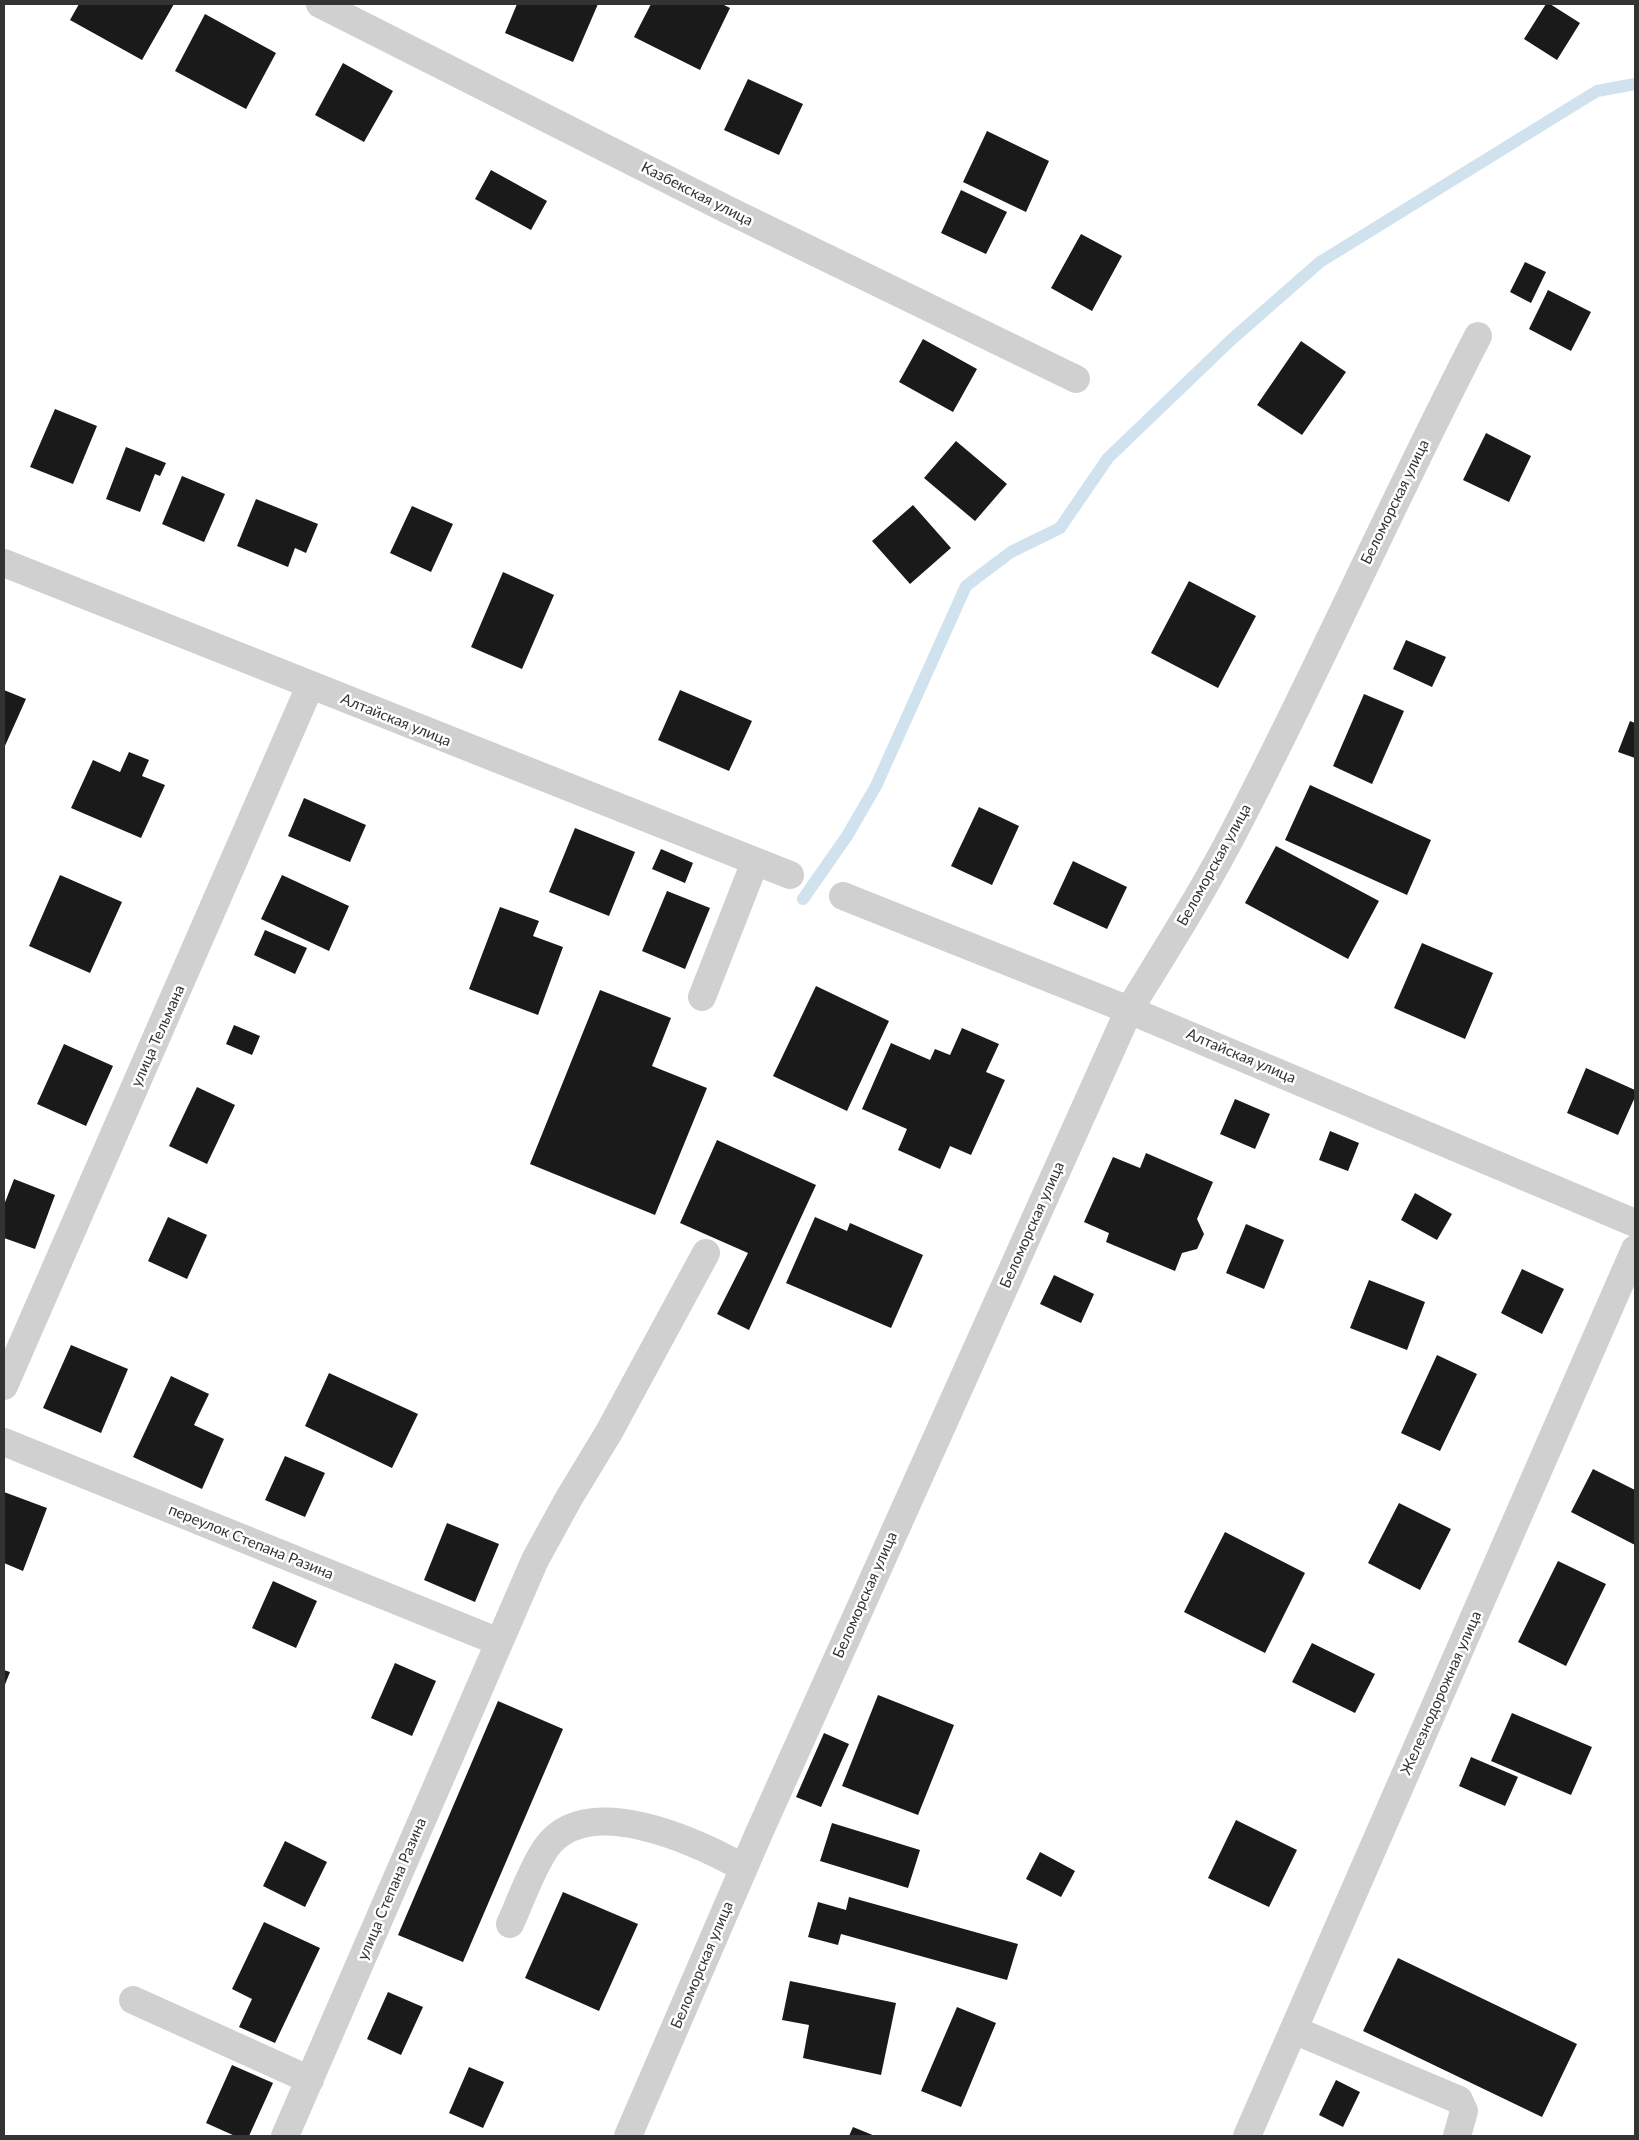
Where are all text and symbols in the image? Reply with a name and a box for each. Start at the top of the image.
street label: Казбекская улица [638,158,756,230]
street label: Беломорская улица [1357,437,1433,567]
street label: Алтайская улица [338,690,454,750]
street label: Беломорская улица [1173,801,1255,929]
street label: улица Тельмана [127,982,189,1090]
street label: Алтайская улица [1184,1025,1298,1087]
street label: Беломорская улица [996,1159,1068,1291]
street label: переулок Степана Разина [166,1501,336,1583]
street label: Беломорская улица [829,1529,901,1661]
street label: Железнодорожная улица [1397,1608,1485,1778]
street label: улица Степана Разина [354,1815,430,1963]
street label: Беломорская улица [667,1899,737,2031]

